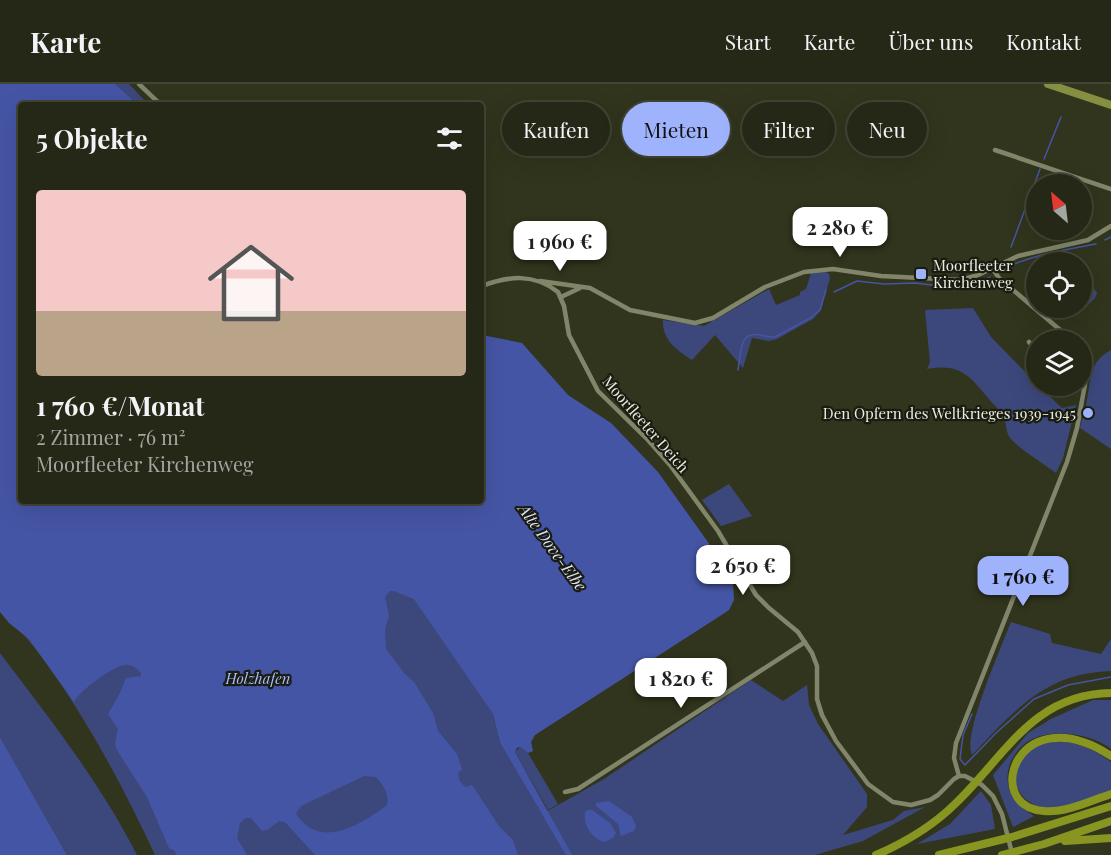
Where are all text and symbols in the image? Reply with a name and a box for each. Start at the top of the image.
text: Karte [30,23,101,60]
text: Start [725,27,771,55]
text: Karte [804,27,855,55]
text: Über uns [888,27,973,55]
text: Kontakt [1006,27,1081,55]
chip: Kaufen [502,102,610,156]
chip: Mieten [622,102,730,156]
chip: Filter [742,102,835,156]
chip: Neu [847,102,927,156]
text: 5 Objekte [36,121,148,156]
icon: filters [433,122,466,155]
north arrow [1026,174,1092,240]
map controls [1026,174,1092,396]
pin: 2 280 € [785,207,895,258]
text: 2 280 € [807,213,873,240]
pin: 1 960 € [505,221,615,272]
text: 1 960 € [528,227,592,254]
icon: home [197,229,305,337]
button: locate [1026,252,1092,318]
place label: Moorfleeter Kirchenweg [933,255,1013,292]
marker: Moorfleeter Kirchenweg [914,267,928,281]
button: layers [1026,330,1092,396]
street label: Moorfleeter Deich [598,371,694,477]
text: 1 760 €/Monat [36,388,204,423]
place label: Den Opfern des Weltkrieges 1939-1945 [823,403,1076,423]
marker: Den Opfern des Weltkrieges 1939-1945 [1081,406,1095,420]
text: 2 Zimmer · 76 m² [36,423,186,450]
text: Moorfleeter Kirchenweg [36,450,254,477]
water label: Alte Dove-Elbe [513,498,592,595]
pin: 2 650 € [688,545,798,596]
text: 2 650 € [710,551,776,578]
pin: 1 760 € [968,556,1078,607]
text: 1 760 € [992,562,1054,589]
pin: 1 820 € [626,658,736,709]
text: 1 820 € [649,664,713,691]
park label: Holzhafen [225,668,290,688]

